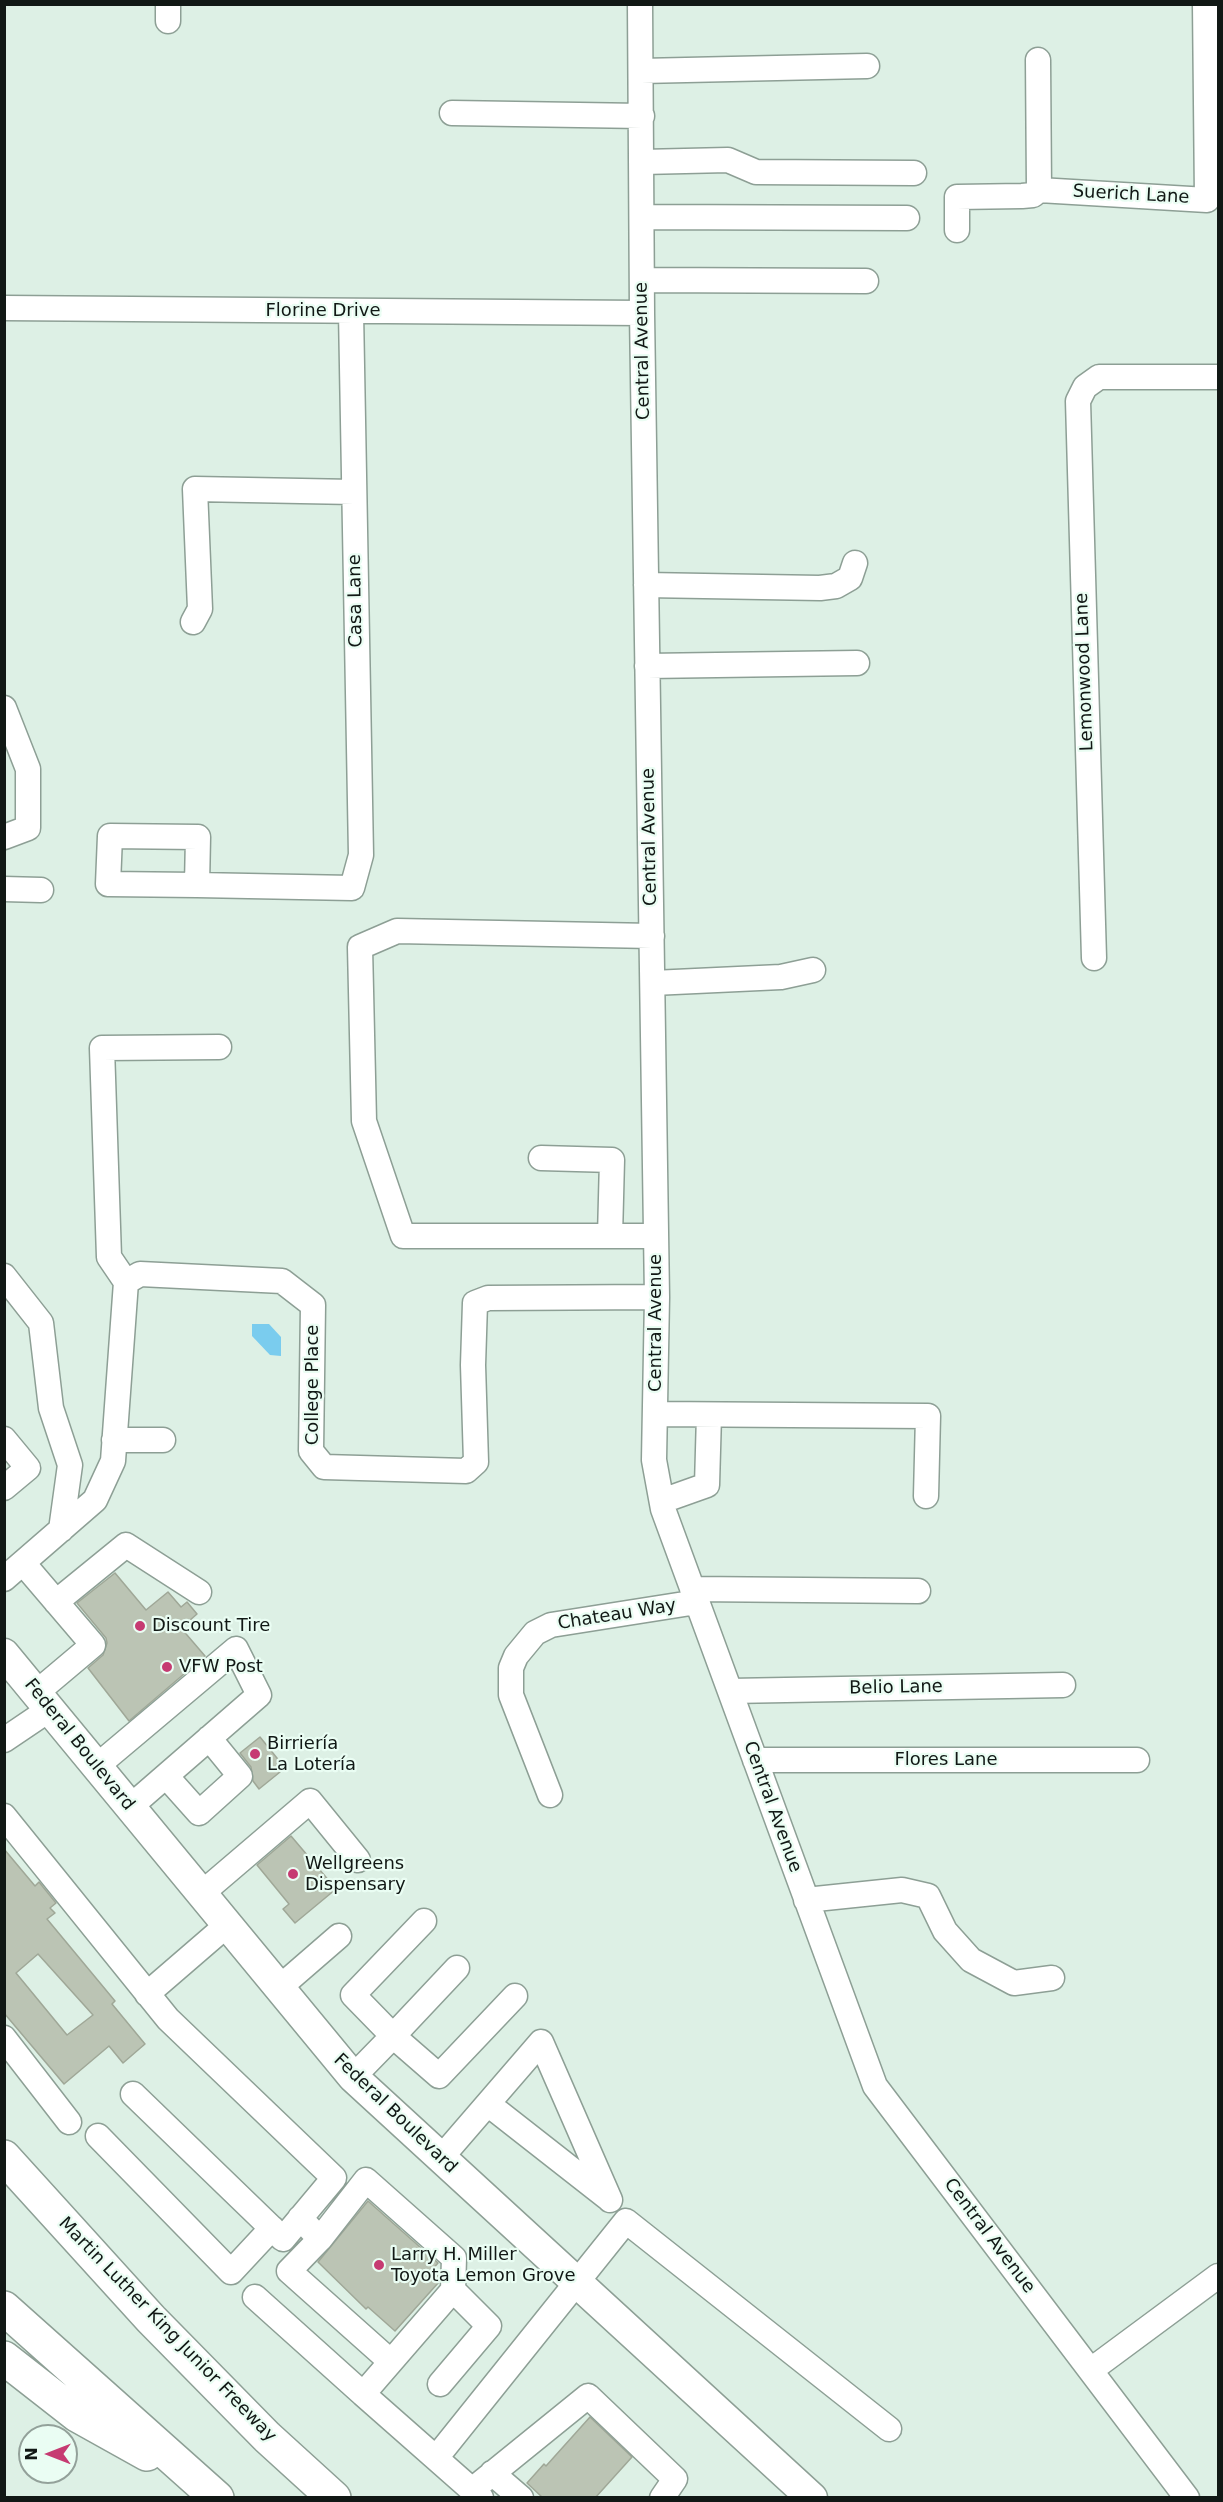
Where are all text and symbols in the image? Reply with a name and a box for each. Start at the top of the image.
street label: Suerich Lane [1072,181,1190,209]
street label: Central Avenue [631,282,655,420]
street label: Florine Drive [266,300,380,322]
street label: Casa Lane [344,554,368,648]
street label: Lemonwood Lane [1071,593,1099,751]
street label: Central Avenue [638,768,662,906]
street label: Central Avenue [645,1254,667,1392]
street label: College Place [302,1325,324,1445]
street label: Chateau Way [556,1595,678,1635]
place label: Discount Tire [152,1615,270,1637]
marker: Discount Tire [133,1619,147,1633]
place label: VFW Post [179,1656,263,1678]
marker: VFW Post [160,1660,174,1674]
street label: Federal Boulevard [19,1675,139,1815]
street label: Belio Lane [849,1676,943,1700]
place label: Birriería La Lotería [267,1733,356,1776]
street label: Central Avenue [738,1738,806,1876]
marker: Birriería La Lotería [248,1747,262,1761]
street label: Flores Lane [894,1749,998,1771]
place label: Wellgreens Dispensary [305,1853,406,1896]
marker: Wellgreens Dispensary [286,1867,300,1881]
street label: Federal Boulevard [329,2050,461,2178]
street label: Central Avenue [939,2174,1039,2298]
street label: Martin Luther King Junior Freeway [54,2213,280,2447]
place label: Larry H. Miller Toyota Lemon Grove [391,2244,576,2286]
marker: Larry H. Miller Toyota Lemon Grove [372,2258,386,2272]
north arrow [18,2424,78,2484]
text: N [22,2447,41,2461]

